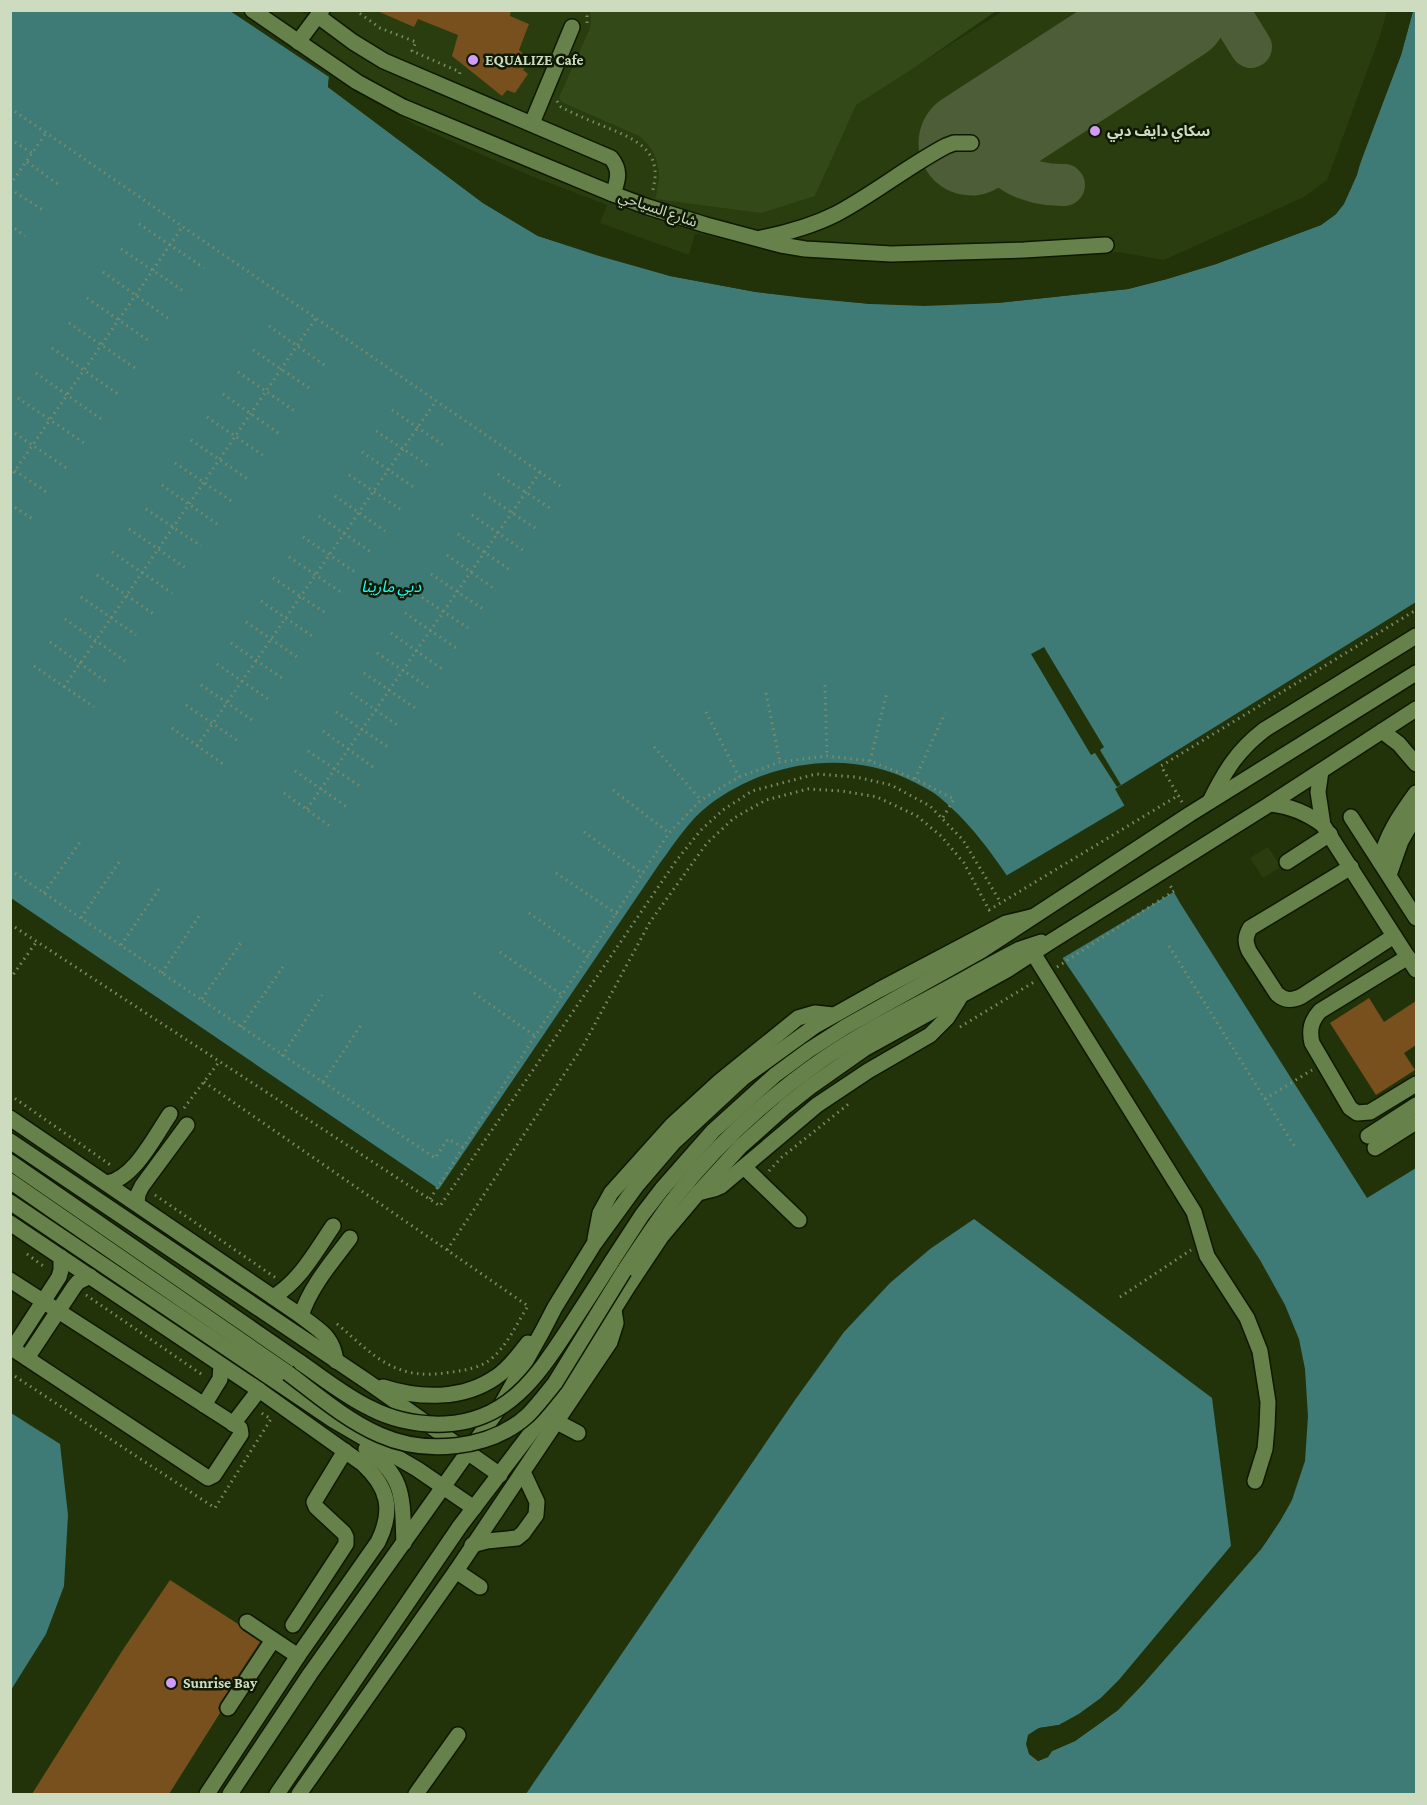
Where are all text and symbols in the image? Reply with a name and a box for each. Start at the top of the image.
place label: EQUALIZE Cafe [485,52,583,68]
marker: EQUALIZE Cafe [466,53,480,67]
place label: سكاي دايف دبي [1107,123,1210,142]
marker: سكاي دايف دبي [1088,124,1102,138]
street label: شارع السياحي [615,188,700,234]
water label: دبي مارينا [361,578,421,599]
place label: Sunrise Bay [183,1675,258,1691]
marker: Sunrise Bay [164,1676,178,1690]

